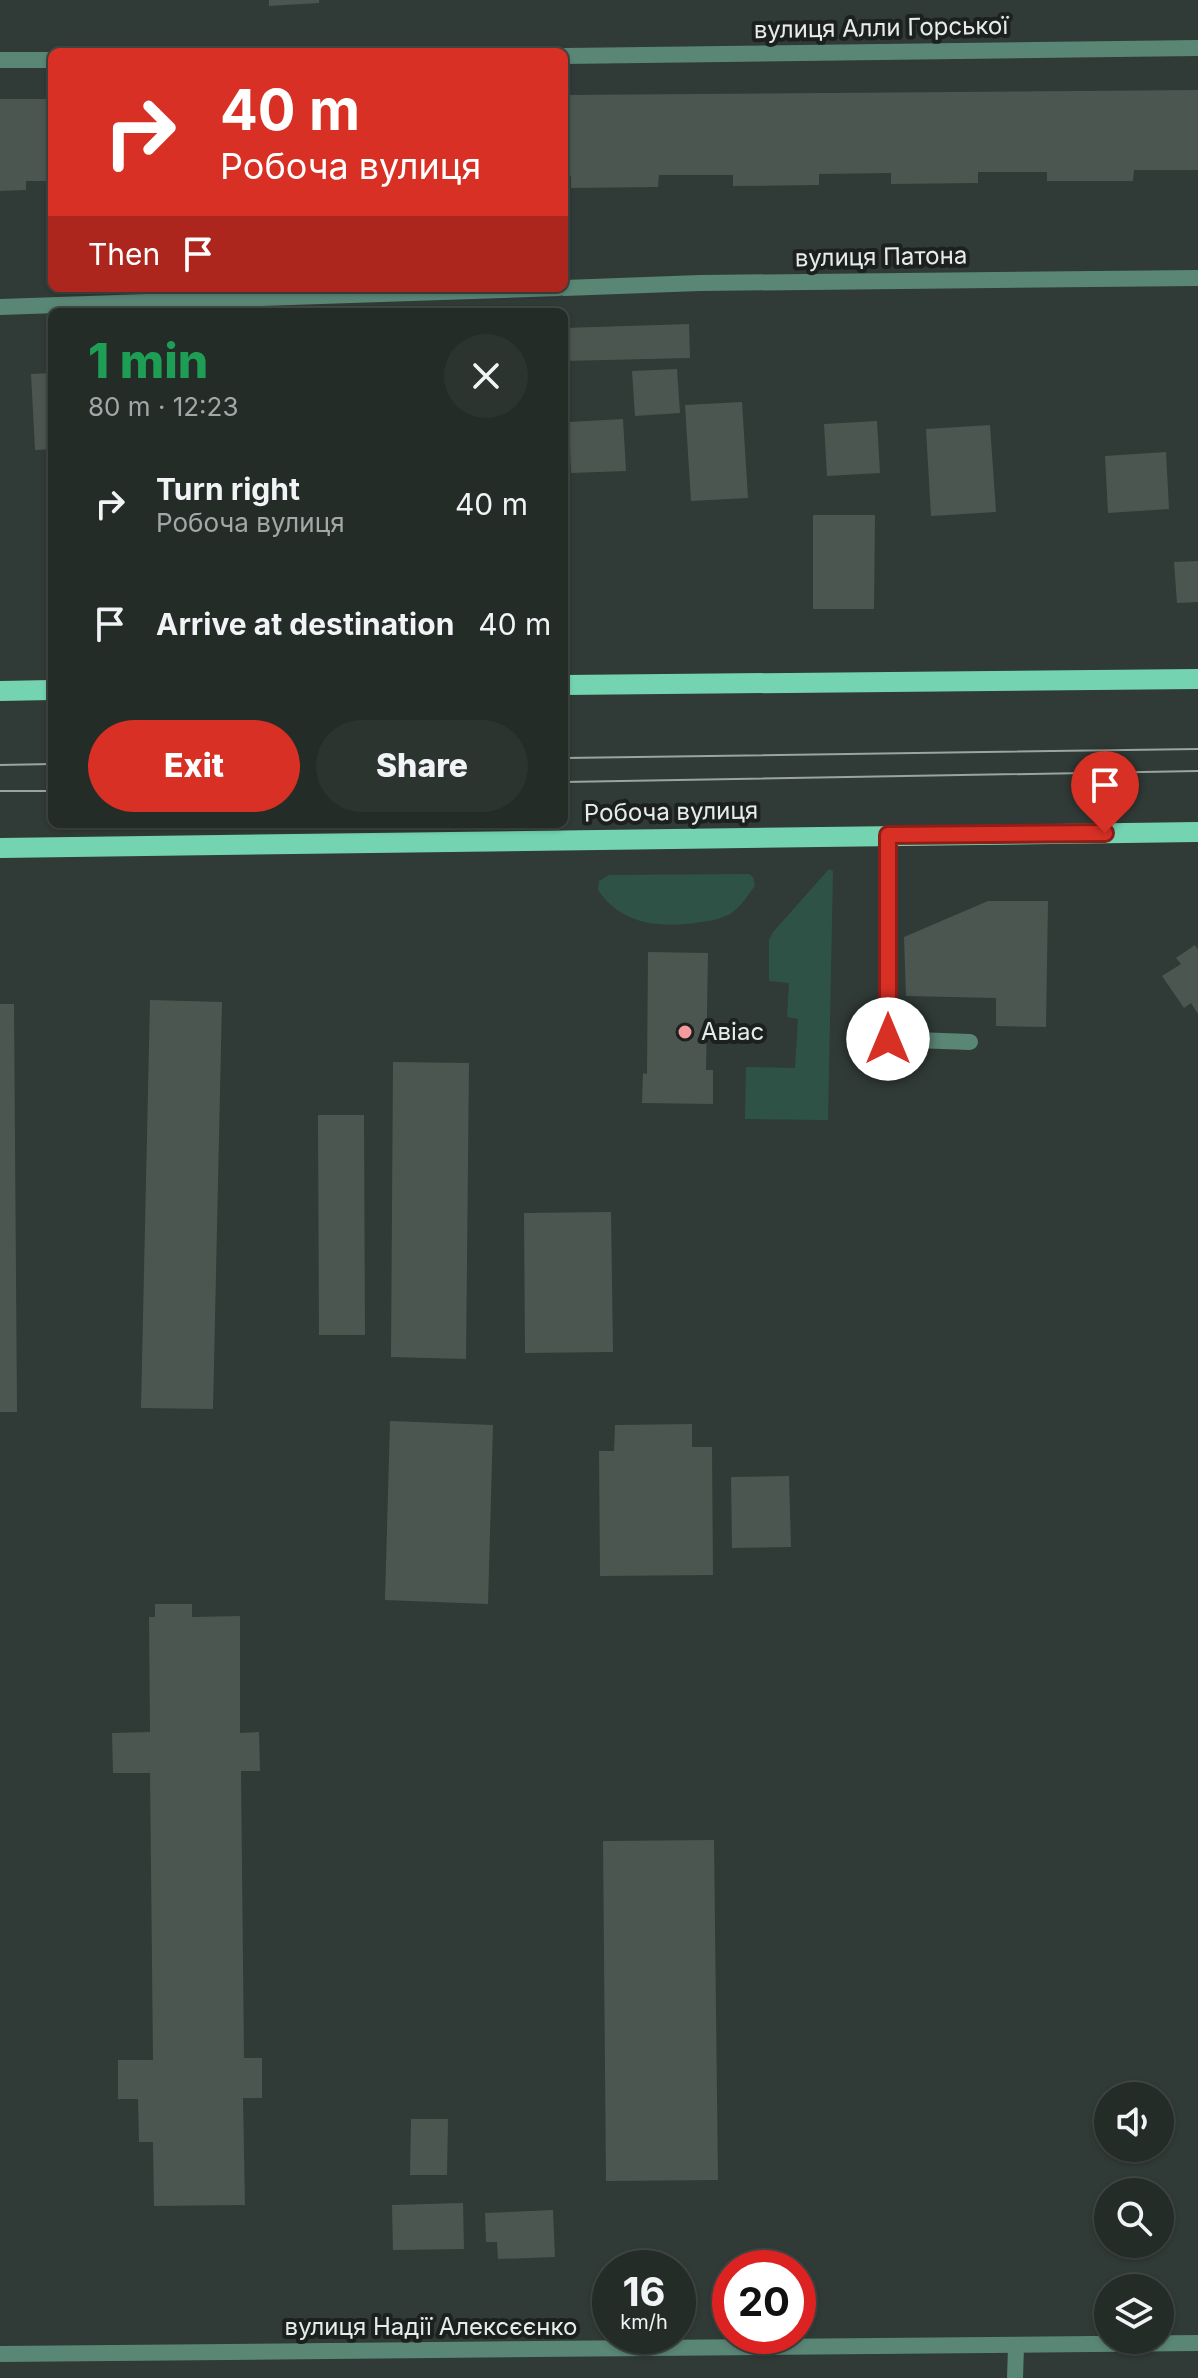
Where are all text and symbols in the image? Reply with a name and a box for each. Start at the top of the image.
street label: вулиця Алли Горської [754,11,1010,44]
text: 40 m [220,76,360,144]
icon: right [88,80,192,184]
text: Робоча вулиця [220,144,481,188]
icon: arrive [176,232,220,276]
text: Then [88,236,160,272]
street label: вулиця Патона [795,240,967,273]
text: 1 min [88,331,208,390]
button: close [444,334,528,418]
text: 80 m · 12:23 [88,391,239,422]
text: Turn right [156,471,300,507]
icon: right [88,482,132,526]
text: 40 m [455,486,528,522]
text: Робоча вулиця [156,507,345,538]
icon: arrive [88,602,132,646]
text: Arrive at destination [156,606,454,642]
text: 40 m [478,606,551,642]
button: Exit [88,720,300,812]
button: Share [316,720,528,812]
pin [1071,751,1139,833]
icon: arrive [1083,763,1127,807]
street label: Робоча вулиця [584,795,758,828]
position arrow [846,997,930,1081]
place label: Авіас [701,1017,764,1046]
marker: Авіас [676,1023,694,1041]
map controls [1094,2082,1174,2354]
button: sound [1094,2082,1174,2162]
button: search [1094,2178,1174,2258]
speed limit sign: 20 [712,2250,816,2354]
text: 16 [622,2267,666,2316]
button: layers [1094,2274,1174,2354]
text: km/h [620,2310,668,2334]
street label: вулиця Надії Алексєєнко [285,2312,577,2341]

